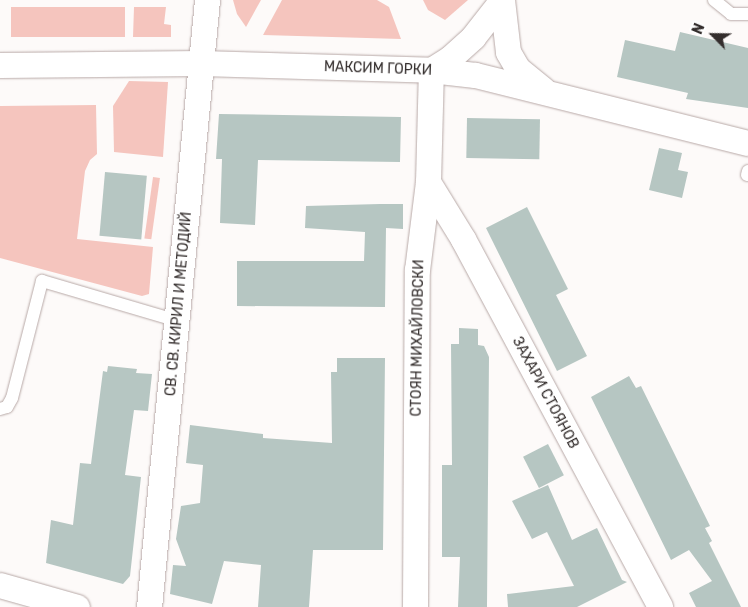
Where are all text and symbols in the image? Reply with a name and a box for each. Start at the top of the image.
north arrow [688,10,738,60]
text: N [689,21,709,37]
street label: МАКСИМ ГОРКИ [324,59,432,79]
street label: СВ. СВ. КИРИЛ И МЕТОДИЙ [163,211,195,397]
street label: СТОЯН МИХАЙЛОВСКИ [408,259,428,417]
street label: ЗАХАРИ СТОЯНОВ [508,334,582,452]

